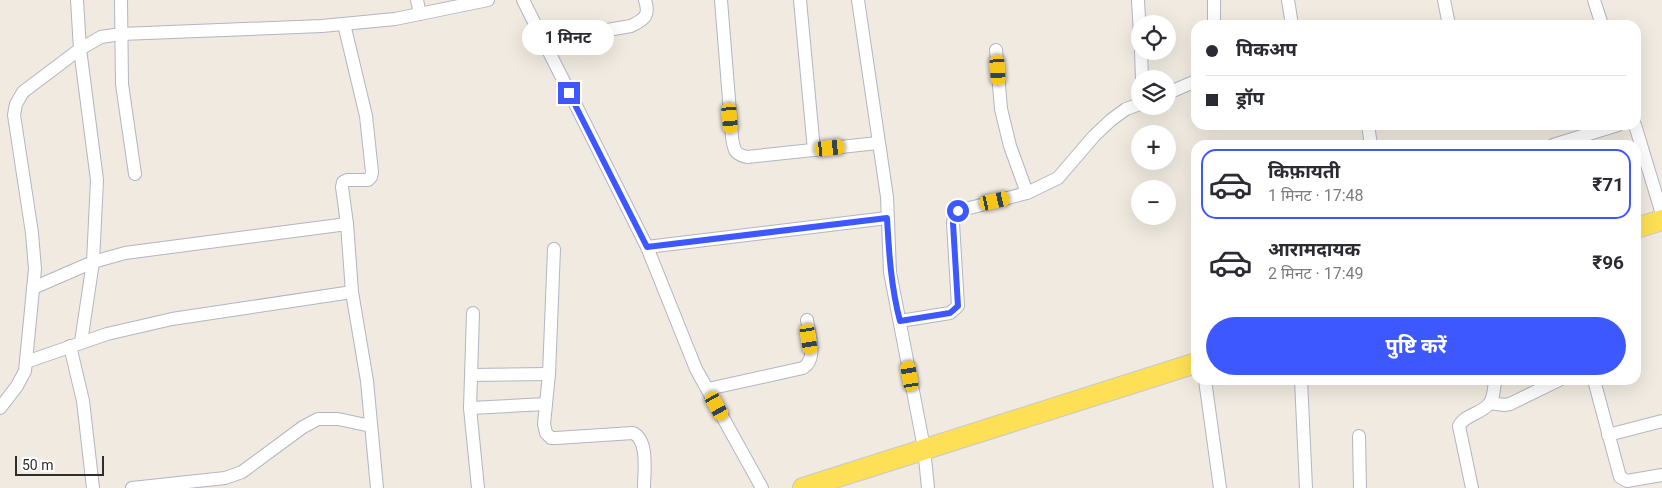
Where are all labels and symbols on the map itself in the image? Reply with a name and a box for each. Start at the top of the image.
callout: 1 मिनट [523,21,615,56]
car [989,55,1006,85]
route end [558,82,580,104]
car [721,102,738,134]
car [814,139,845,157]
car [978,190,1011,212]
route start [947,200,969,222]
car [799,323,818,355]
car [900,360,919,392]
car [703,389,730,423]
scale bar [15,453,104,476]

